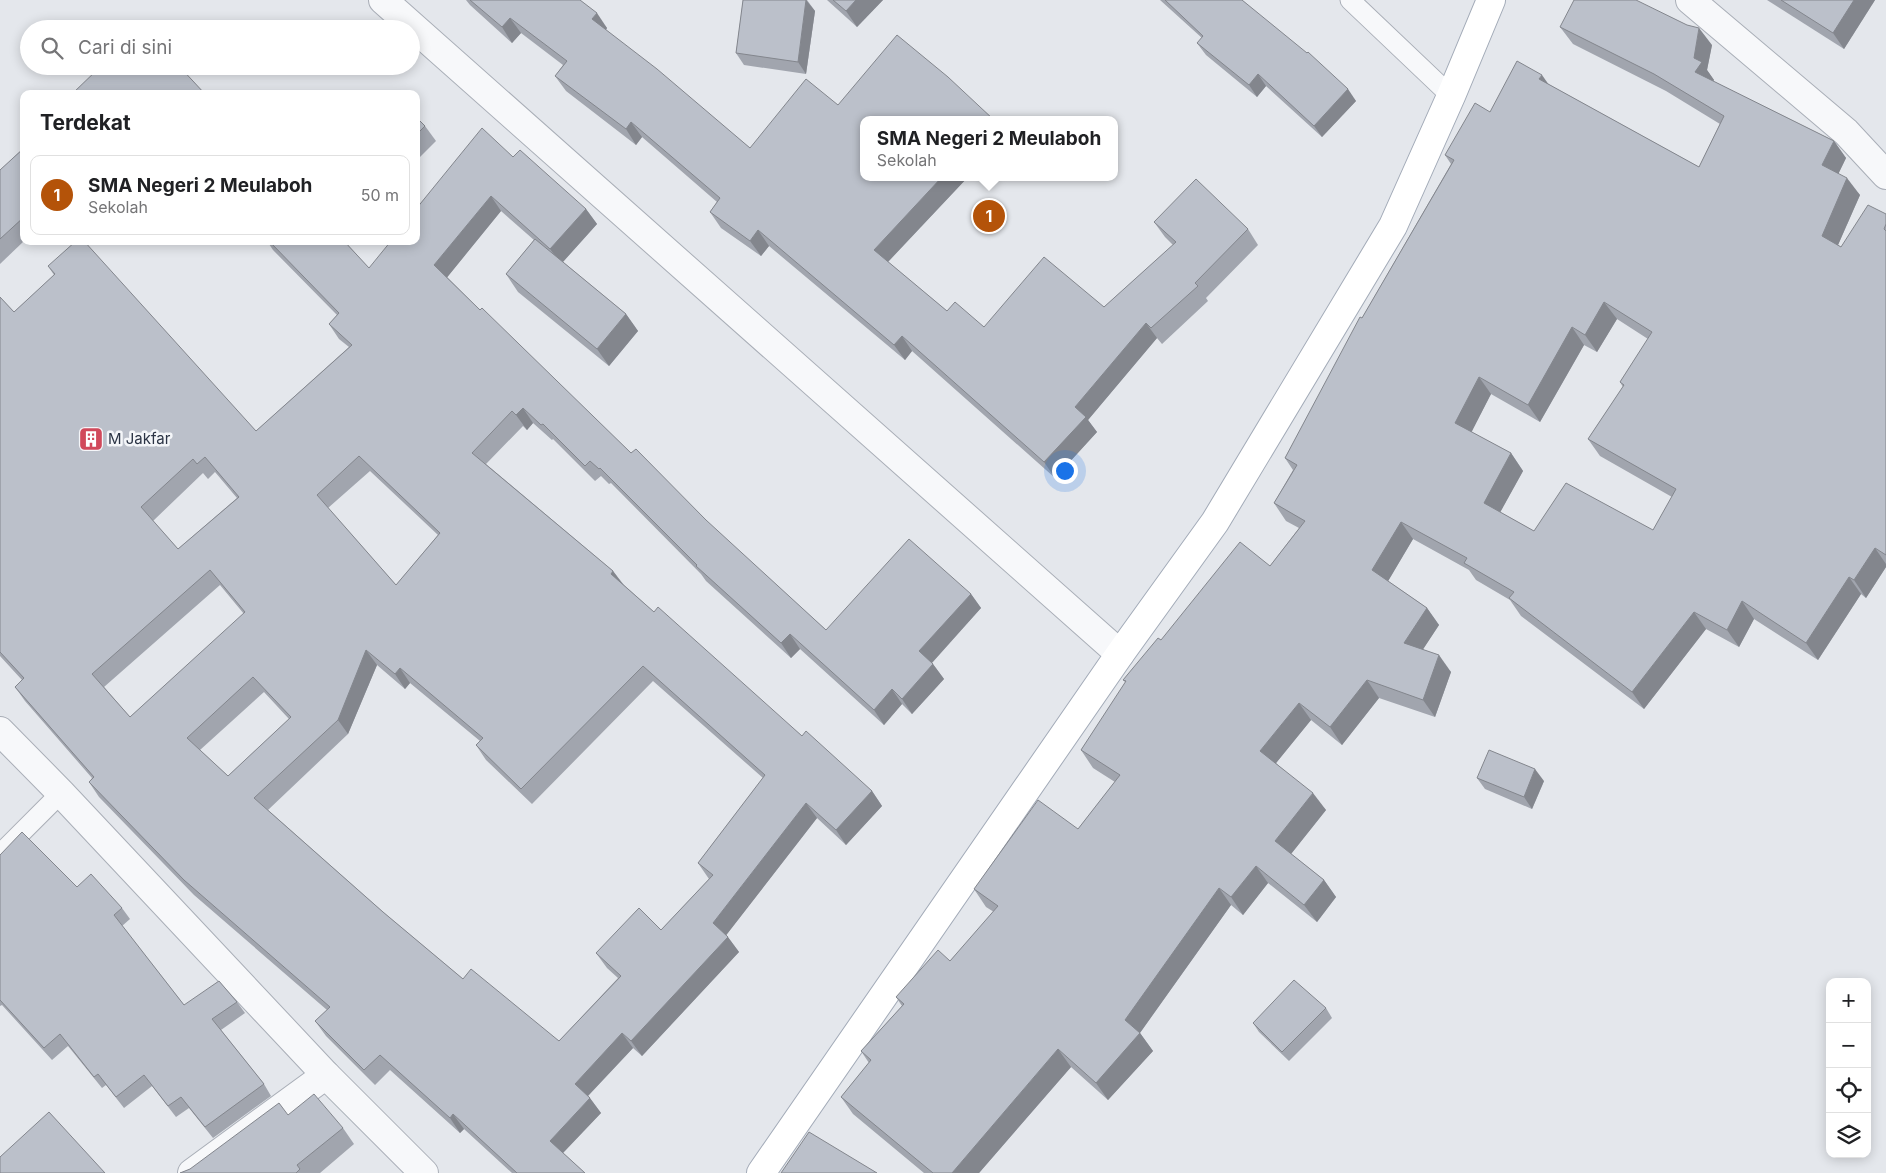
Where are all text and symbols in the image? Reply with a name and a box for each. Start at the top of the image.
search box [20,20,420,75]
icon: search [38,34,66,62]
text: Cari di sini [78,36,172,59]
text: Terdekat [40,110,131,135]
popup [860,116,1118,181]
text: SMA Negeri 2 Meulaboh [877,127,1101,150]
text: Sekolah [877,150,937,170]
text: SMA Negeri 2 Meulaboh [88,174,312,197]
text: 1 [54,185,60,205]
text: 50 m [361,185,399,205]
text: Sekolah [88,197,148,217]
pin: 1 [973,197,1005,235]
building icon: M Jakfar [78,426,104,452]
place label: M Jakfar [108,429,171,448]
your location [1052,458,1078,484]
map controls [1826,978,1871,1158]
button: + [1826,978,1871,1023]
button: − [1826,1023,1871,1068]
button: locate [1826,1068,1871,1113]
button: layers [1826,1113,1871,1158]

